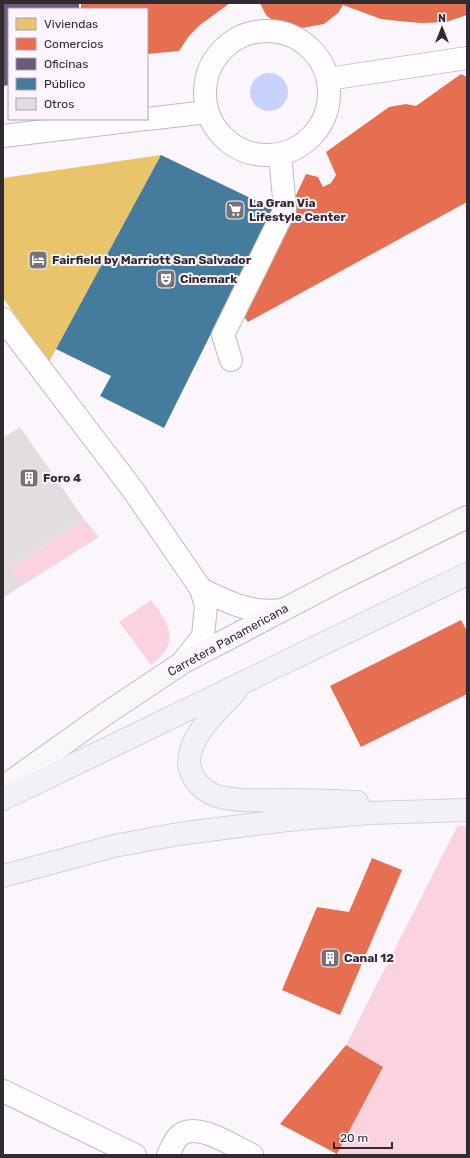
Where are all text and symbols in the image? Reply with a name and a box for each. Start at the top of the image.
legend [8,8,148,120]
north arrow [422,8,462,48]
text: N [438,12,446,25]
text: Viviendas [44,17,98,31]
text: Comercios [44,37,103,51]
text: Oficinas [44,57,88,71]
text: Público [44,77,86,91]
text: Otros [44,97,74,111]
place label: La Gran Via Lifestyle Center [249,196,346,224]
supermarket icon: La Gran Via Lifestyle Center [224,199,246,221]
hotel icon: Fairfield by Marriott San Salvador [27,249,49,271]
place label: Fairfield by Marriott San Salvador [52,253,252,267]
theatre icon: Cinemark [155,268,177,290]
place label: Cinemark [180,272,237,286]
building icon: Foro 4 [18,467,40,489]
place label: Foro 4 [43,471,81,485]
street label: Carretera Panamericana [165,601,291,679]
building icon: Canal 12 [319,947,341,969]
place label: Canal 12 [344,951,394,965]
scale bar [334,1124,392,1150]
text: 20 m [340,1131,368,1145]

